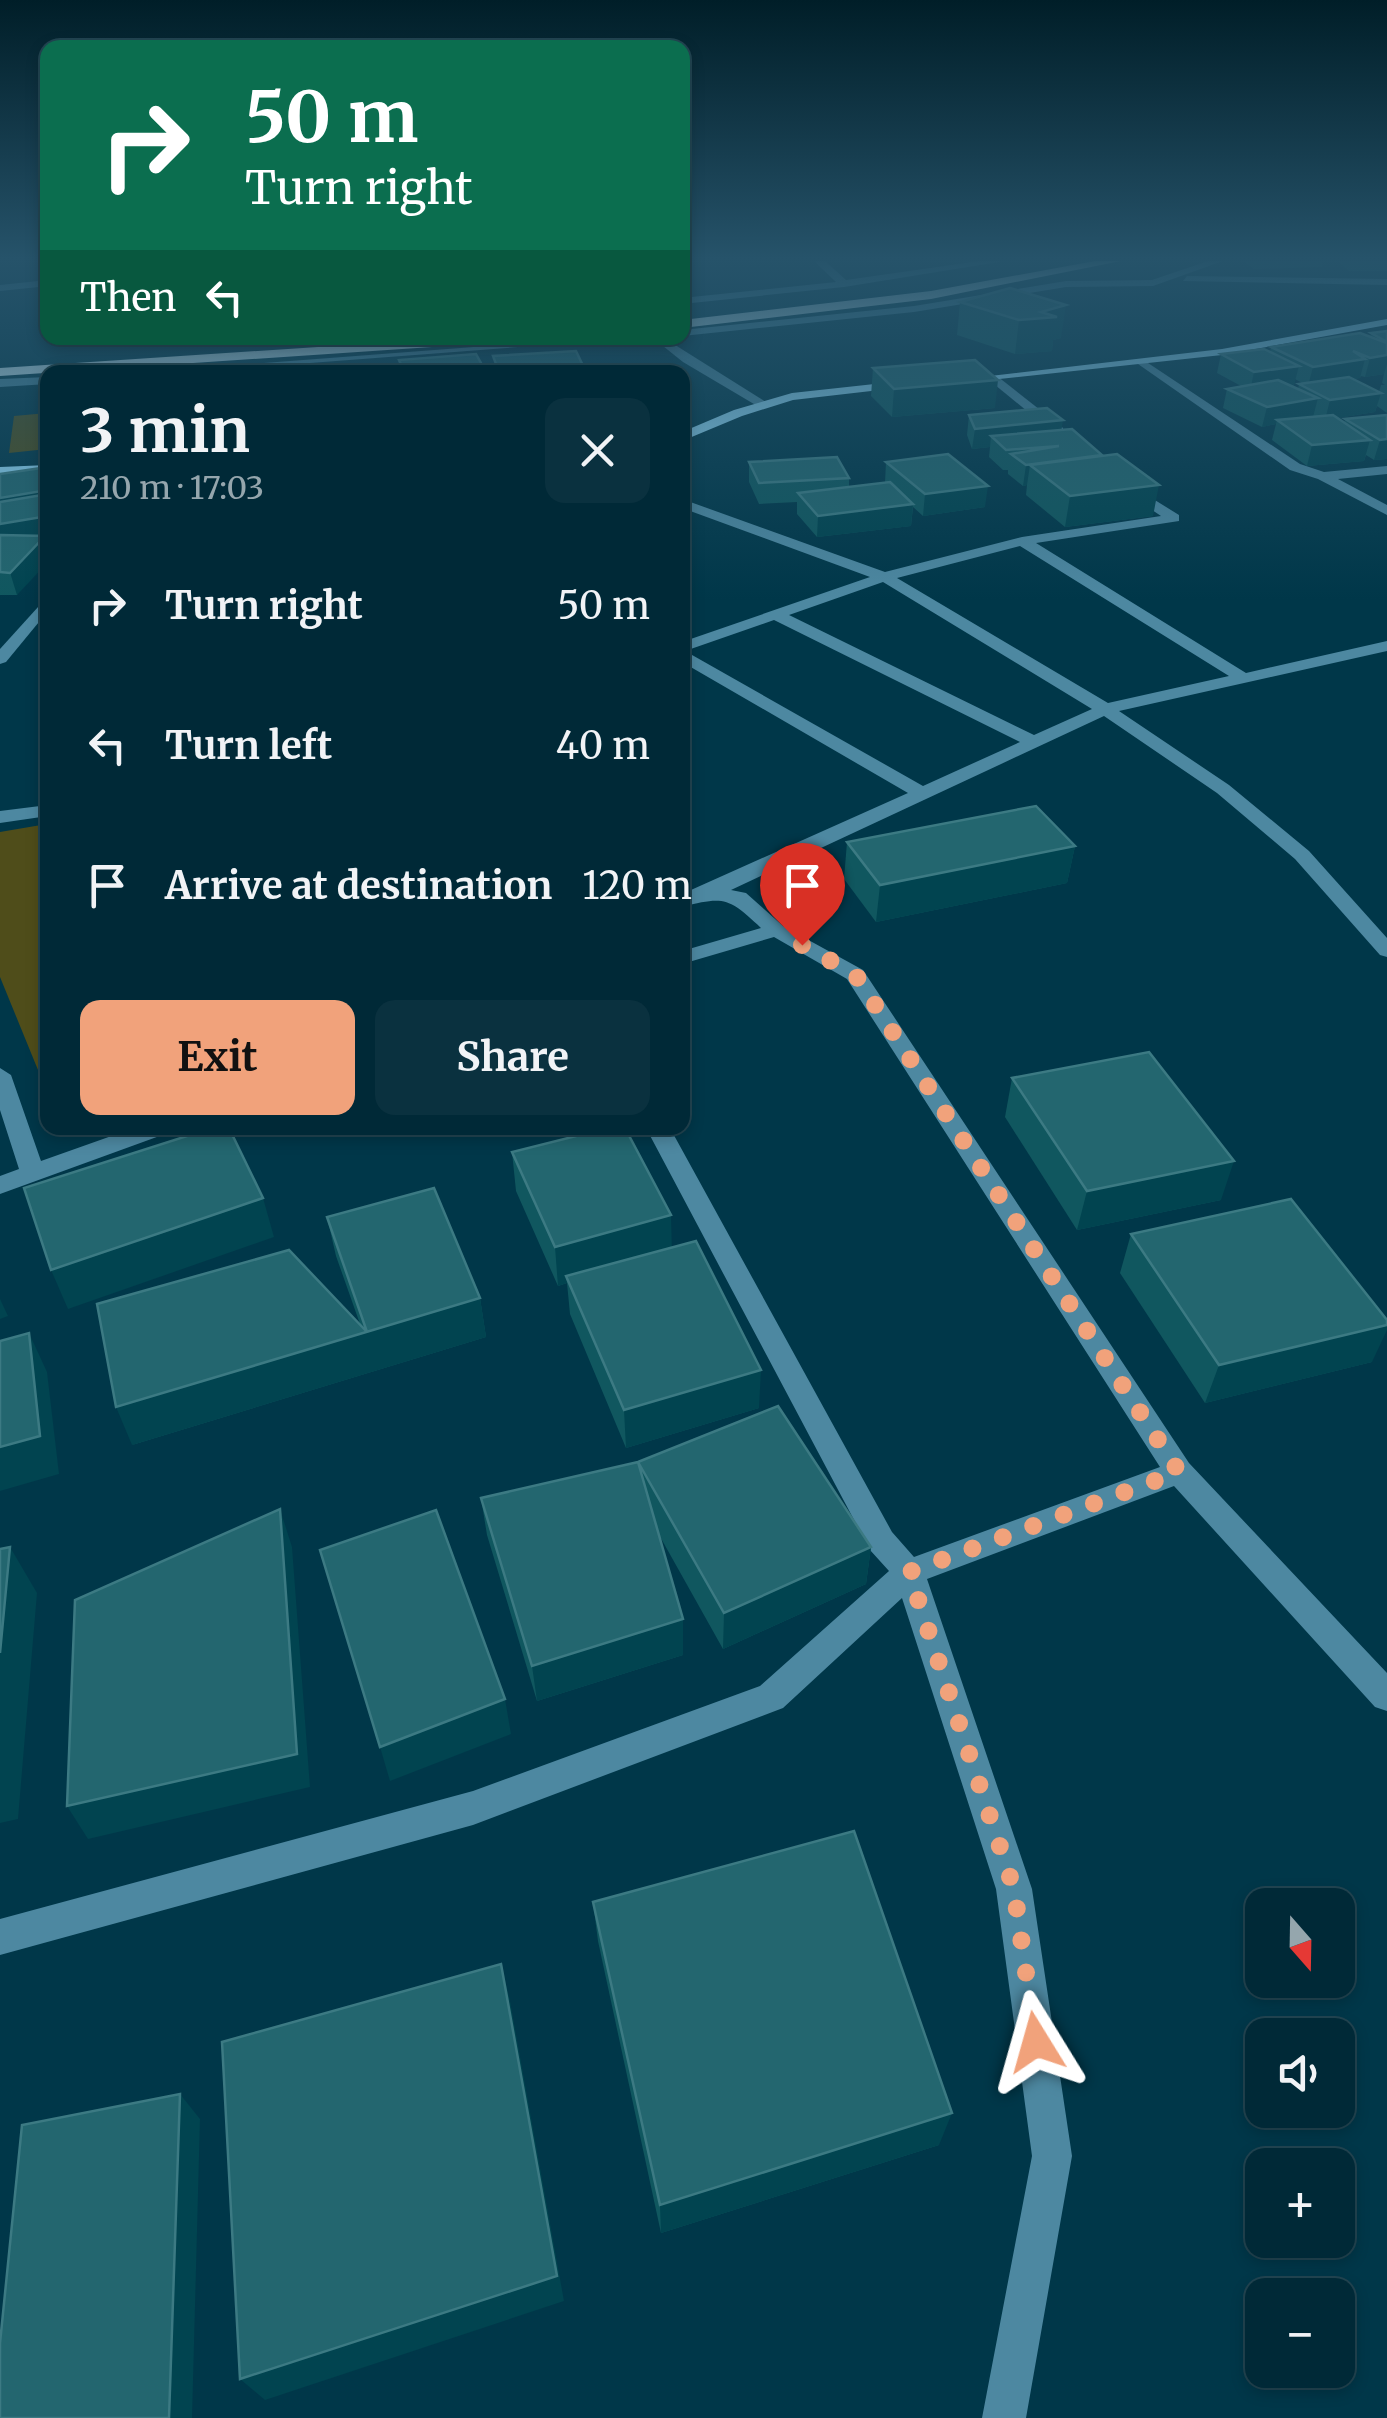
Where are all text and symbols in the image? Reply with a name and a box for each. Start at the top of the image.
text: 50 m [245,73,418,161]
icon: right [80,80,210,210]
text: Turn right [245,160,473,216]
icon: left [197,270,252,325]
text: Then [80,274,177,321]
text: 3 min [80,393,250,468]
button: close [545,398,650,503]
text: 210 m · 17:03 [80,468,264,508]
icon: right [80,578,135,633]
text: Turn right [165,582,363,629]
text: 50 m [557,582,650,629]
icon: left [80,718,135,773]
text: Turn left [165,722,332,769]
text: 40 m [556,722,650,769]
pin [760,843,845,946]
icon: arrive [80,858,135,913]
icon: arrive [775,858,830,913]
text: Arrive at destination [165,862,552,909]
text: 120 m [582,862,692,909]
button: Exit [80,1000,355,1115]
button: Share [375,1000,650,1115]
north arrow [1245,1888,1355,1998]
map controls [1245,1888,1355,2388]
position arrow [984,1990,1088,2094]
button: sound [1245,2018,1355,2128]
button: + [1245,2148,1355,2258]
button: − [1245,2278,1355,2388]

